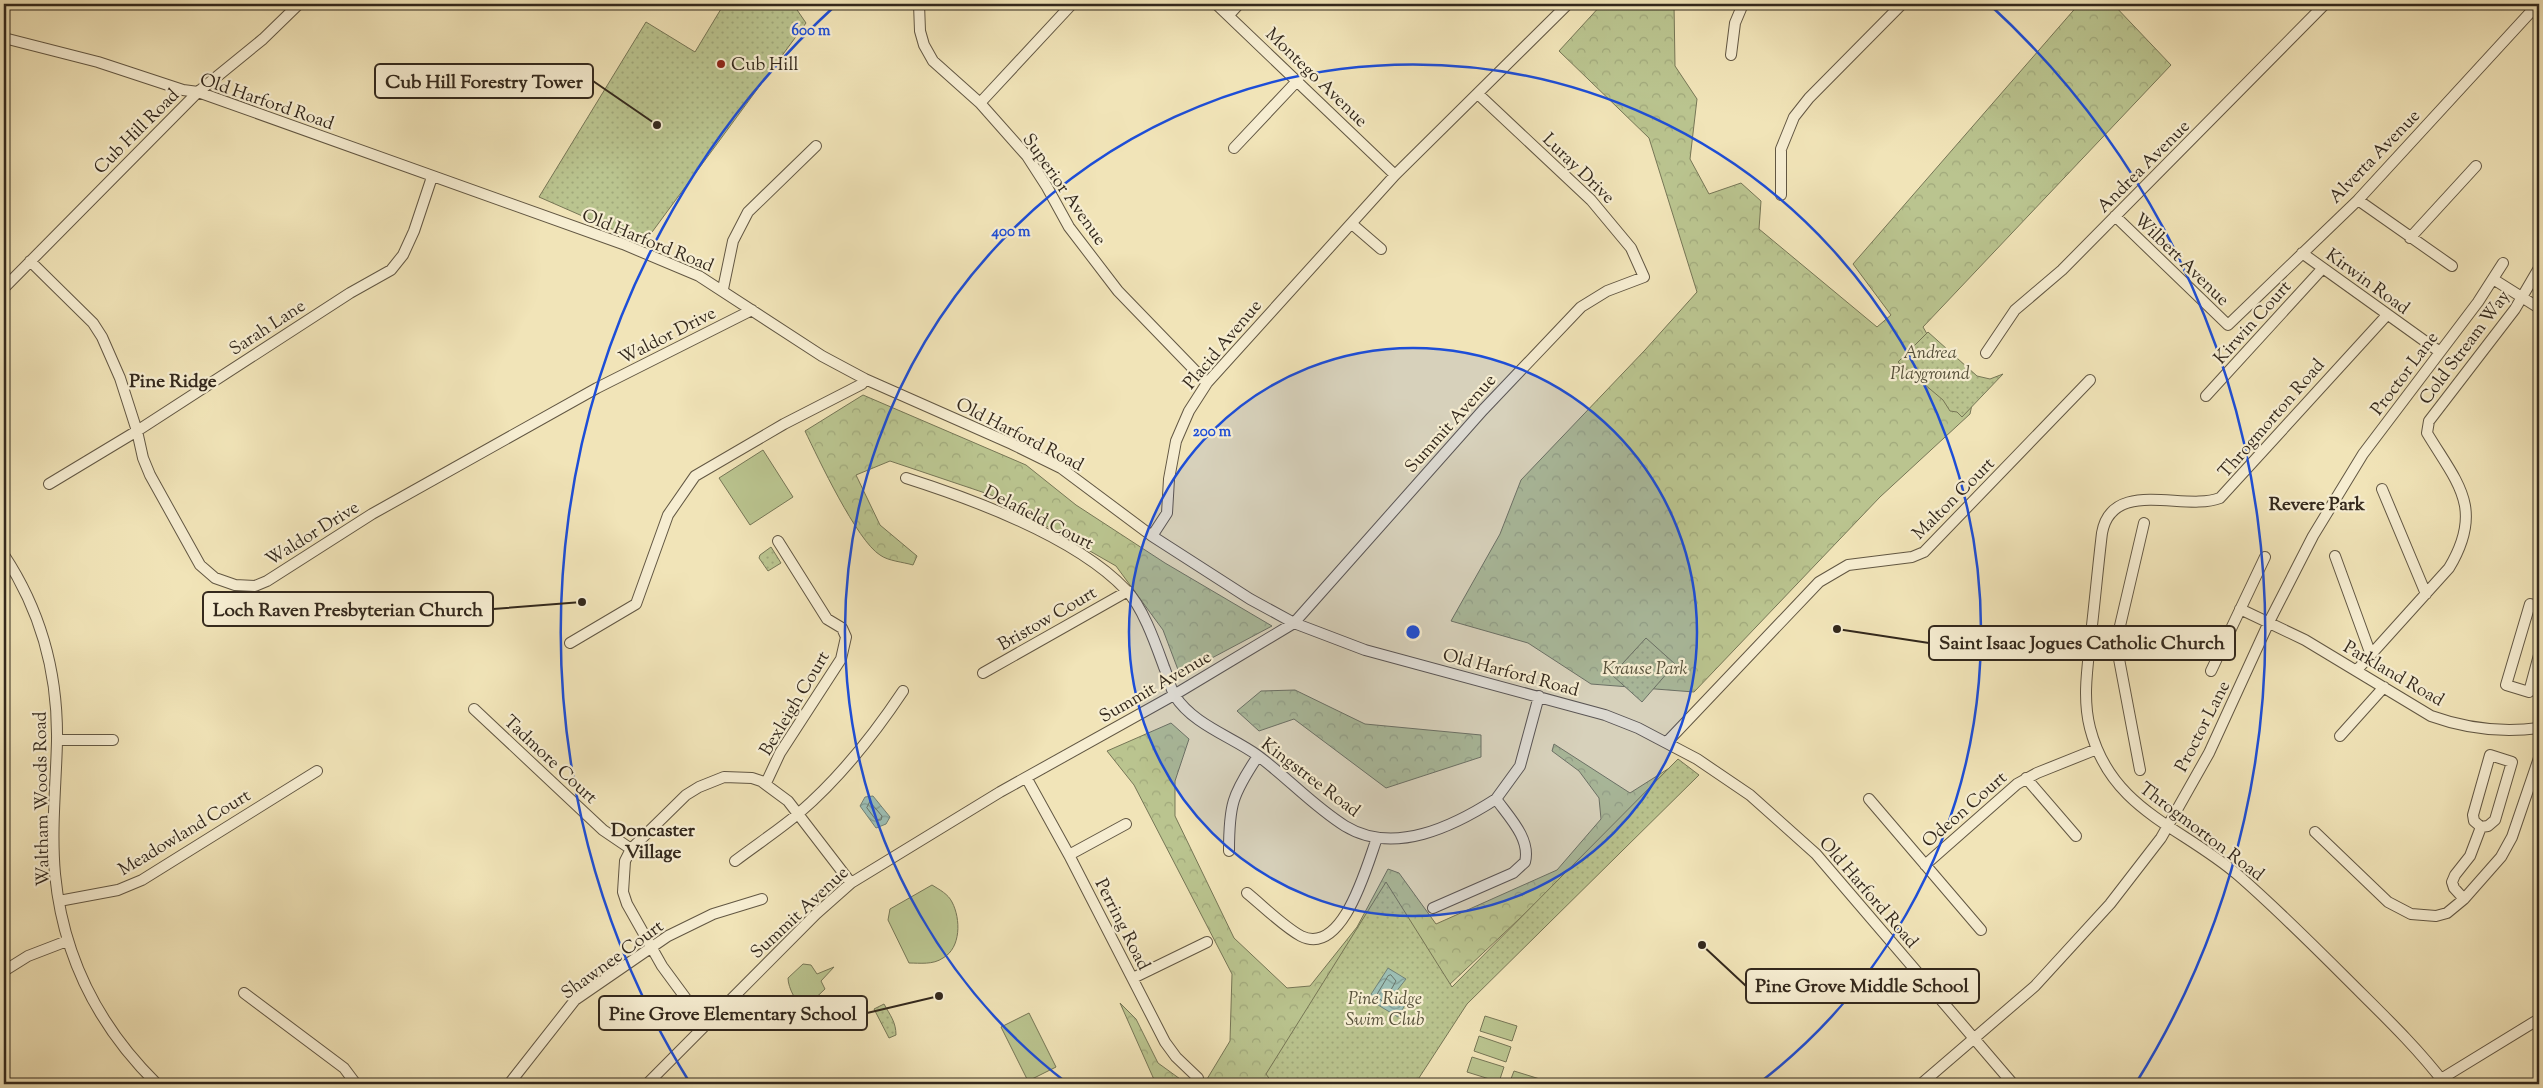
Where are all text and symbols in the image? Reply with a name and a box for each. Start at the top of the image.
text: 600 m [792,21,831,42]
street label: Montego Avenue [1259,23,1373,134]
place label: Cub Hill [731,53,799,79]
marker: Cub Hill [715,58,727,70]
callout: Cub Hill Forestry Tower [375,64,593,98]
street label: Old Harford Road [196,68,337,138]
text: Cub Hill Forestry Tower [385,70,584,97]
street label: Cub Hill Road [89,84,186,181]
street label: Alverta Avenue [2324,105,2427,210]
street label: Andrea Avenue [2092,115,2197,220]
street label: Luray Drive [1535,128,1620,211]
street label: Superior Avenue [1015,129,1112,252]
street label: Old Harford Road [577,204,717,280]
street label: Wilbert Avenue [2127,208,2234,313]
text: 400 m [991,222,1031,243]
street label: Kirwin Road [2319,243,2414,322]
street label: Kirwin Court [2209,276,2298,371]
street label: Cold Stream Way [2414,285,2517,411]
street label: Sarah Lane [225,294,311,363]
street label: Placid Avenue [1178,295,1269,396]
street label: Waldor Drive [615,301,721,372]
street label: Proctor Lane [2365,327,2446,422]
park label: Andrea Playground [1890,341,1970,388]
street label: Throgmorton Road [2213,354,2332,485]
district label: Pine Ridge [129,369,217,396]
street label: Summit Avenue [1400,369,1503,480]
street label: Old Harford Road [951,392,1087,479]
text: 200 m [1193,422,1232,443]
street label: Malton Court [1907,452,2002,547]
street label: Delafield Court [979,480,1097,558]
district label: Revere Park [2269,492,2366,519]
street label: Waldor Drive [261,496,365,574]
street label: Bristow Court [994,581,1102,659]
callout: Loch Raven Presbyterian Church [203,592,493,626]
text: Loch Raven Presbyterian Church [213,598,484,625]
centre of rings [1404,623,1422,641]
callout: Saint Isaac Jogues Catholic Church [1929,626,2235,660]
text: Saint Isaac Jogues Catholic Church [1939,631,2226,658]
street label: Parkland Road [2338,635,2448,714]
street label: Old Harford Road [1439,643,1582,705]
street label: Summit Avenue [1095,645,1217,730]
street label: Bexleigh Court [754,647,837,761]
park label: Krause Park [1602,657,1688,683]
street label: Proctor Lane [2170,677,2238,777]
street label: Tadmore Court [497,710,602,811]
street label: Waltham Woods Road [28,711,58,887]
street label: Kingstree Road [1255,733,1365,825]
street label: Odeon Court [1917,766,2014,855]
street label: Throgmorton Road [2133,777,2269,888]
street label: Meadowland Court [114,784,256,884]
district label: Doncaster Village [611,818,696,867]
street label: Old Harford Road [1812,832,1923,955]
street label: Summit Avenue [745,861,855,966]
street label: Perring Road [1087,874,1155,975]
street label: Shawnee Court [557,915,670,1007]
callout: Pine Grove Middle School [1746,969,1979,1003]
text: Pine Grove Middle School [1755,974,1969,1001]
park label: Pine Ridge Swim Club [1346,987,1424,1034]
callout: Pine Grove Elementary School [599,996,867,1030]
text: Pine Grove Elementary School [609,1002,858,1029]

